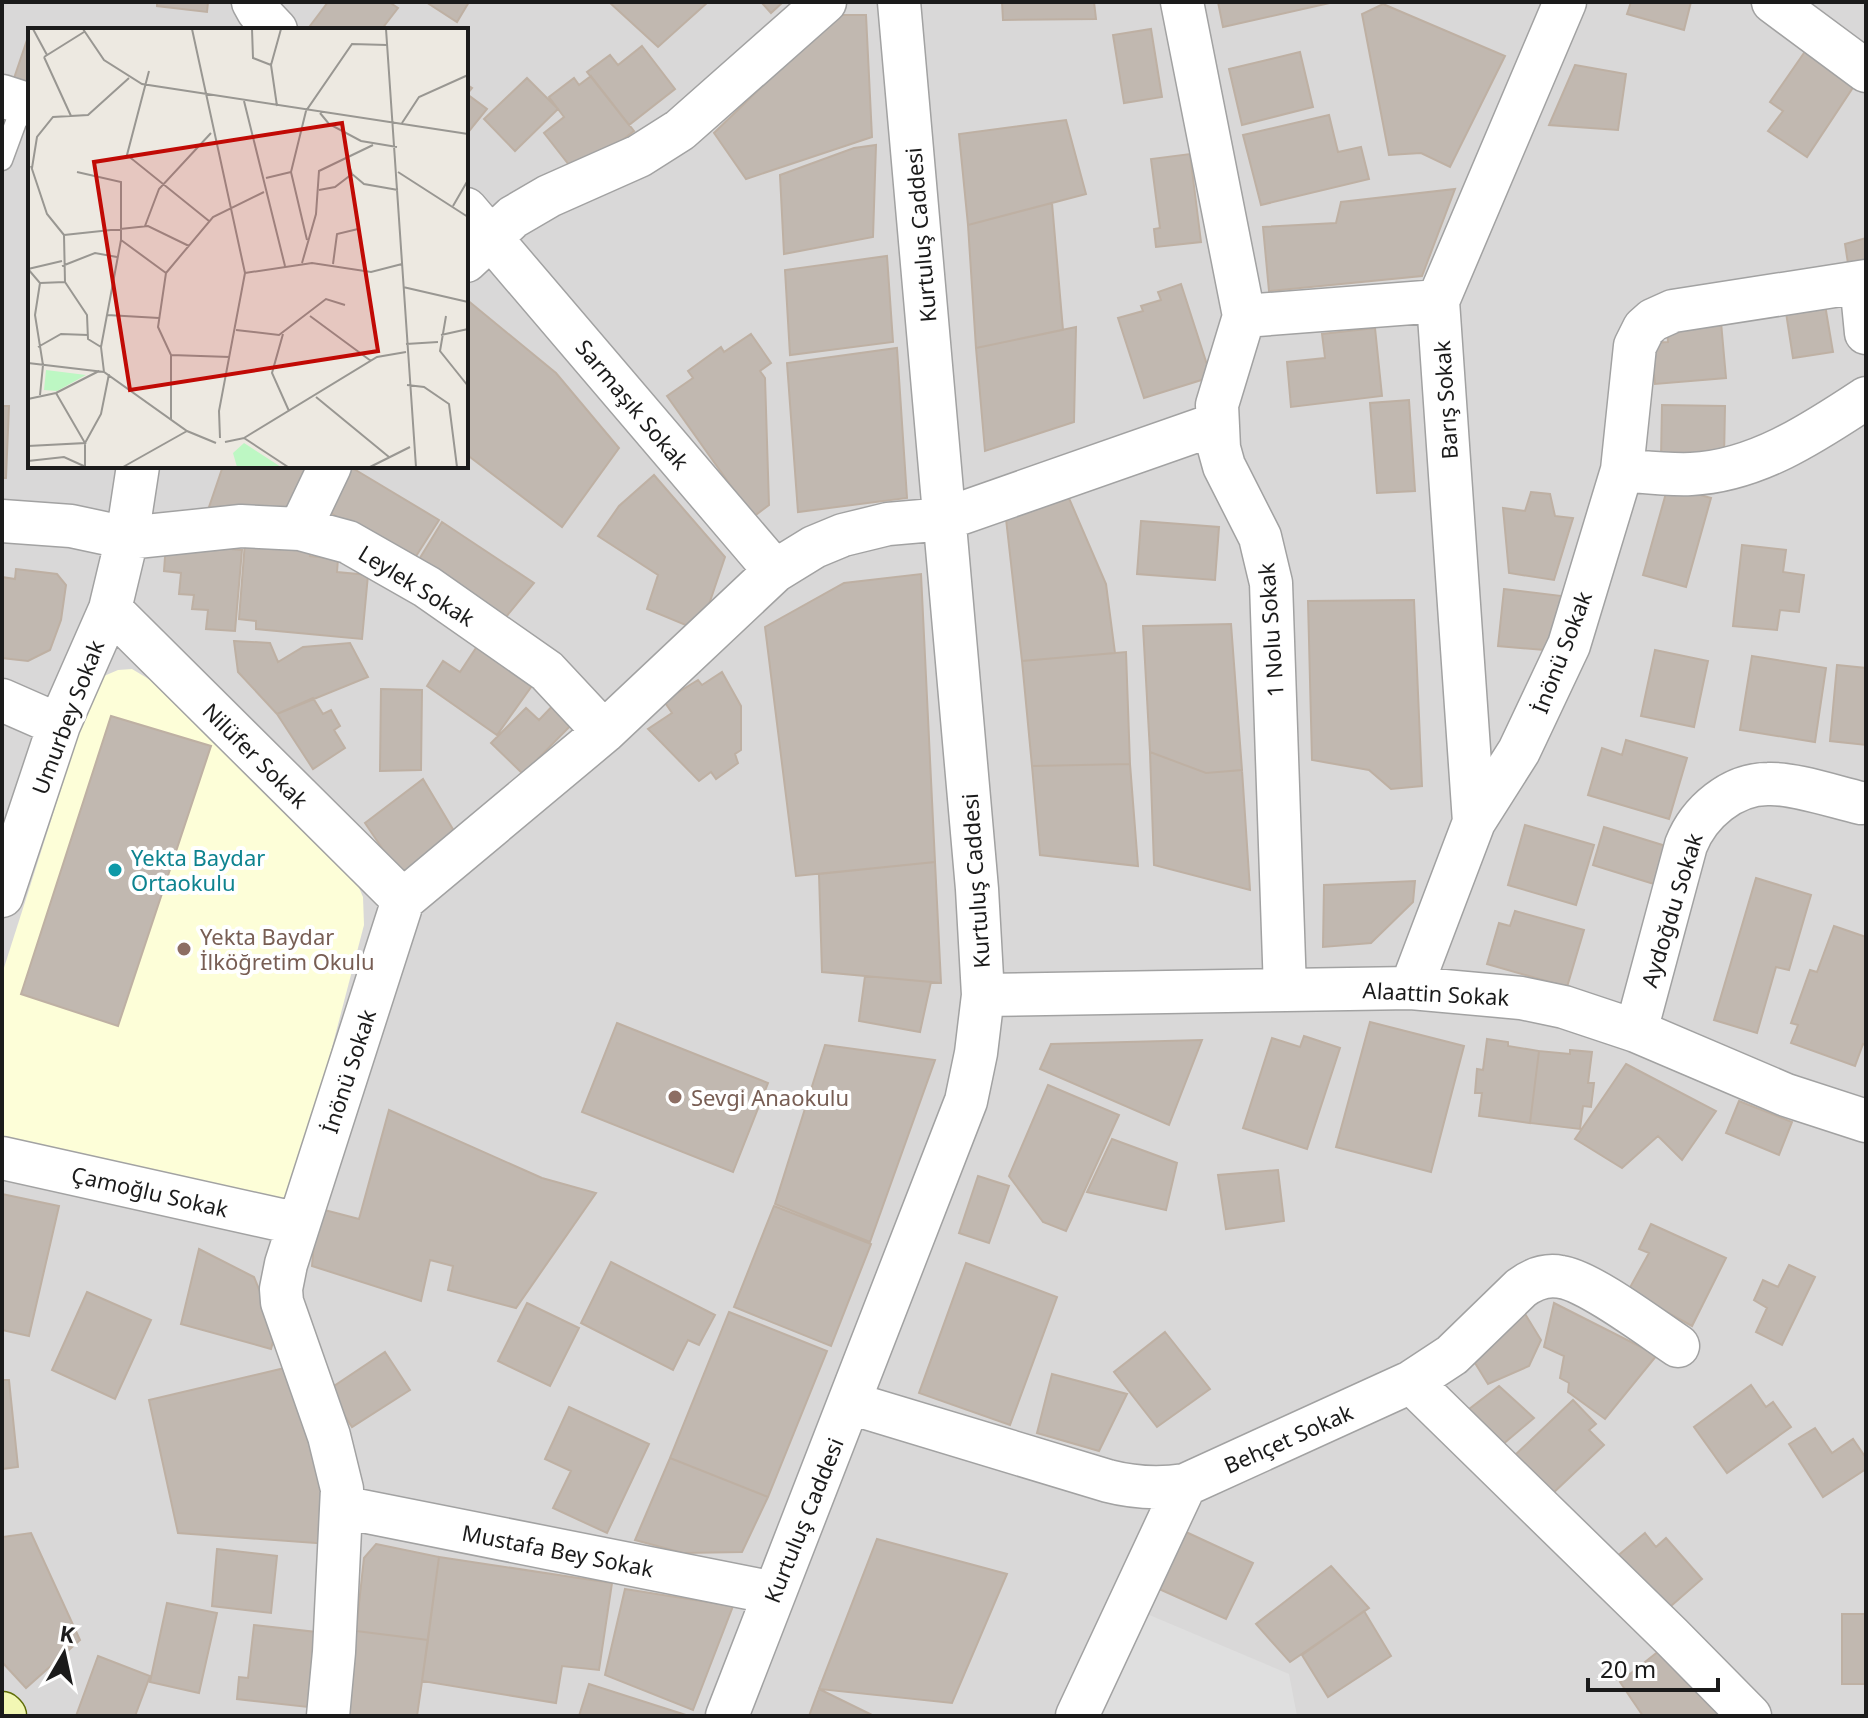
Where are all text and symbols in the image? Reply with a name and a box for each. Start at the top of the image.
inset map [28,28,468,468]
street label: Kurtuluş Caddesi [897,146,943,324]
street label: Sarmaşık Sokak [570,333,697,476]
street label: Barış Sokak [1426,339,1464,460]
street label: Leylek Sokak [353,537,481,633]
street label: 1 Nolu Sokak [1250,562,1290,698]
street label: İnönü Sokak [1524,586,1598,717]
street label: Umurbey Sokak [24,635,110,798]
street label: Nilüfer Sokak [197,696,315,814]
street label: Kurtuluş Caddesi [954,793,996,969]
street label: Aydoğdu Sokak [1633,829,1709,991]
place label: Yekta Baydar Ortaokulu [131,842,265,897]
marker: Yekta Baydar Ortaokulu [106,861,124,879]
place label: Yekta Baydar İlköğretim Okulu [200,921,374,976]
marker: Yekta Baydar İlköğretim Okulu [175,940,193,958]
street label: Alaattin Sokak [1362,974,1510,1012]
street label: İnönü Sokak [314,1005,382,1137]
place label: Sevgi Anaokulu [691,1082,849,1112]
marker: Sevgi Anaokulu [666,1088,684,1106]
street label: Çamoğlu Sokak [69,1158,232,1224]
street label: Behçet Sokak [1219,1396,1357,1480]
street label: Kurtuluş Caddesi [756,1433,850,1607]
street label: Mustafa Bey Sokak [460,1517,657,1583]
north arrow [24,1614,104,1694]
text: K [58,1617,77,1649]
scale bar [1588,1642,1718,1692]
text: 20 m [1600,1652,1656,1685]

